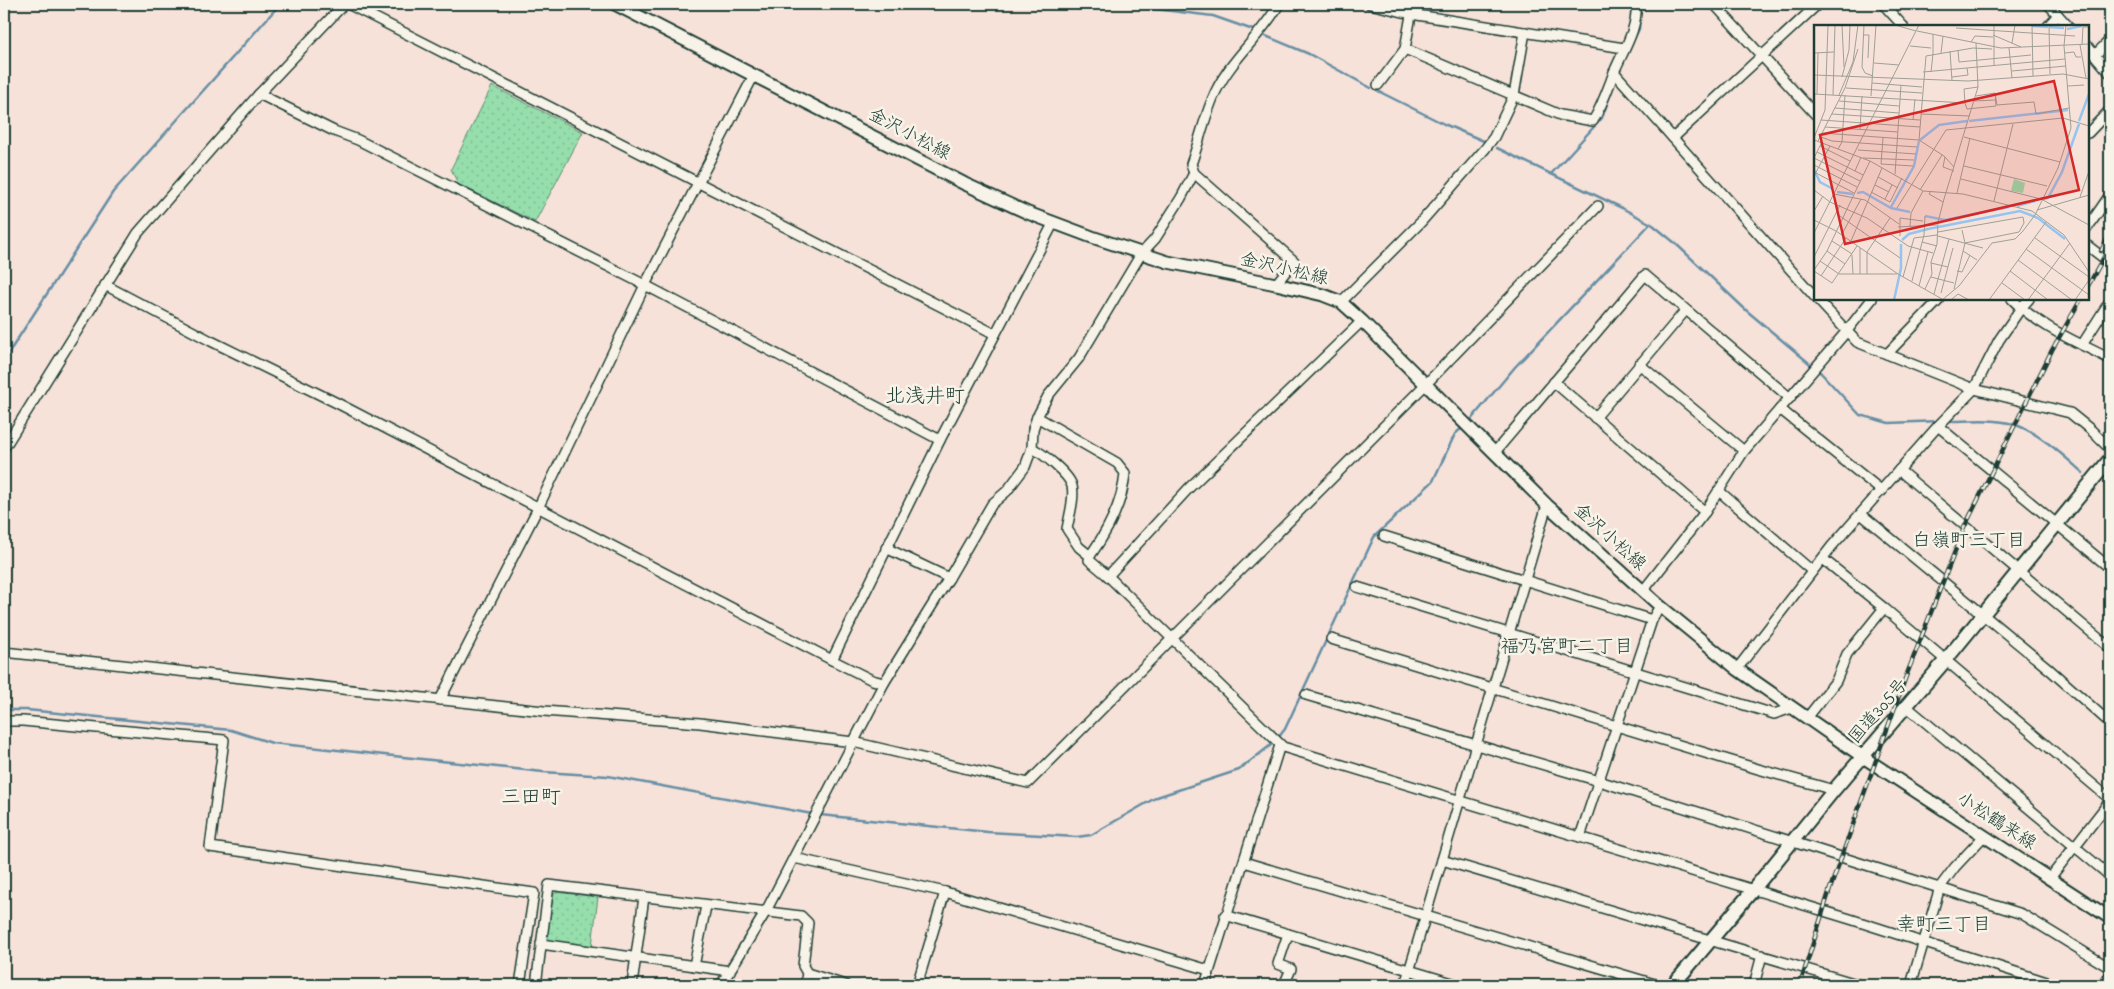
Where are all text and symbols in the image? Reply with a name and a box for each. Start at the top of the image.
inset map [1814,25,2089,300]
street label: 金沢小松線 [863,102,955,168]
street label: 金沢小松線 [1237,247,1331,293]
district label: 北浅井町 [885,383,965,412]
street label: 金沢小松線 [1567,498,1651,578]
district label: 白嶺町三丁目 [1912,528,2026,555]
district label: 福乃宮町二丁目 [1500,634,1634,661]
street label: 国道305号 [1843,673,1915,751]
district label: 三田町 [501,784,561,813]
street label: 小松鶴来線 [1951,787,2041,857]
district label: 幸町三丁目 [1896,912,1992,939]

